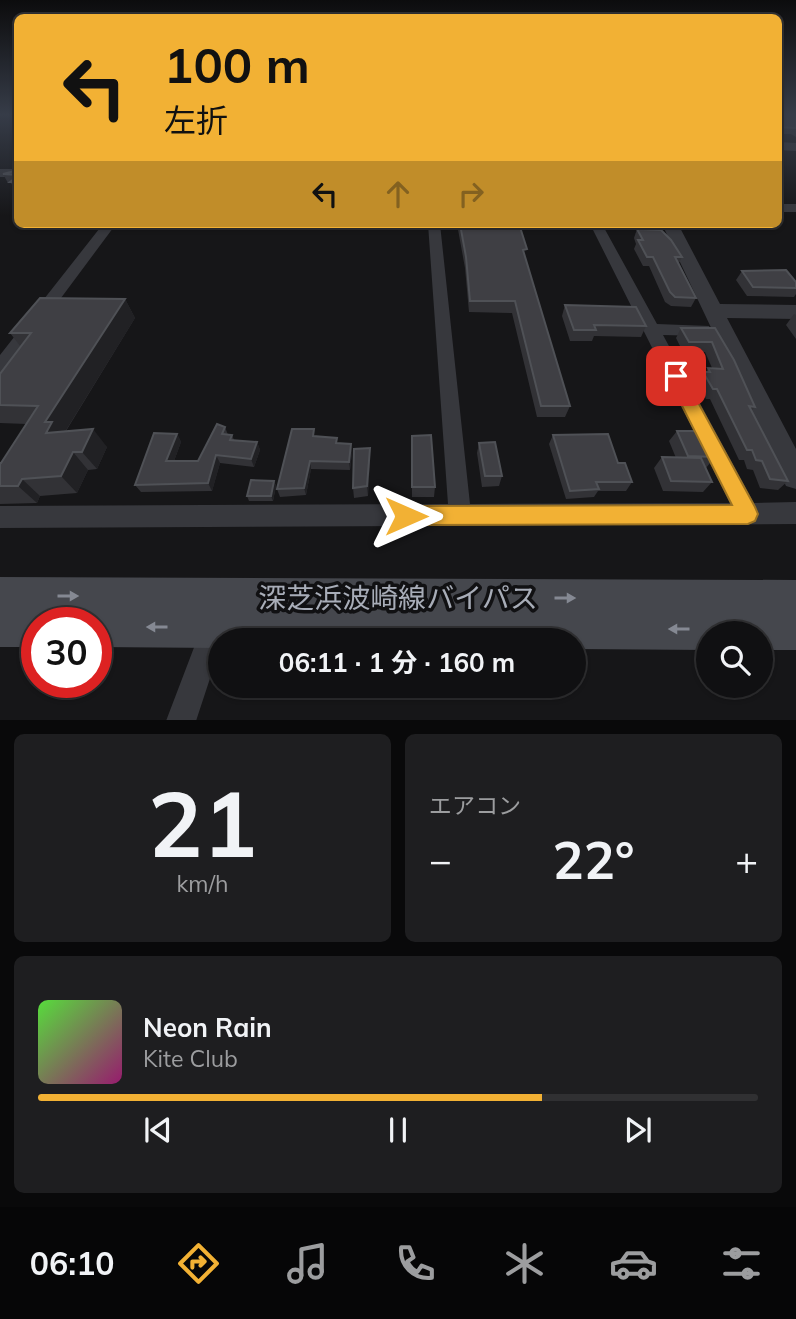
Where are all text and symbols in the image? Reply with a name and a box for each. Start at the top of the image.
text: 100 m [164,34,310,95]
icon: left [49,42,140,133]
text: 左折 [164,100,228,140]
icon: left [306,175,344,213]
icon: ahead [379,175,417,213]
icon: right [452,175,490,213]
pin [646,346,706,406]
icon: arrive [657,357,695,395]
position arrow [369,479,443,553]
street label: 深芝浜波崎線バイパス [258,580,538,615]
one-way arrow [57,590,79,602]
one-way arrow [554,592,576,604]
speed limit sign: 30 [21,607,112,698]
one-way arrow [146,621,168,633]
map controls [696,621,773,698]
button: search [696,621,773,698]
one-way arrow [668,623,690,635]
text: 06:11 · 1 分 · 160 m [279,646,515,679]
text: 21 [148,766,257,880]
text: エアコン [429,791,521,820]
text: 22° [552,827,635,892]
text: − [429,836,452,884]
text: + [735,836,758,884]
text: km/h [176,869,229,898]
text: Neon Rain [143,1011,272,1044]
text: Kite Club [143,1044,238,1073]
icon: previous [139,1111,177,1149]
icon: pause [379,1111,417,1149]
icon: next [619,1111,657,1149]
icon: directions [174,1239,223,1288]
icon: music [283,1239,332,1288]
icon: phone [391,1239,440,1288]
icon: climate [500,1239,549,1288]
icon: car [609,1239,658,1288]
icon: filters [717,1239,766,1288]
text: 06:10 [30,1243,115,1283]

